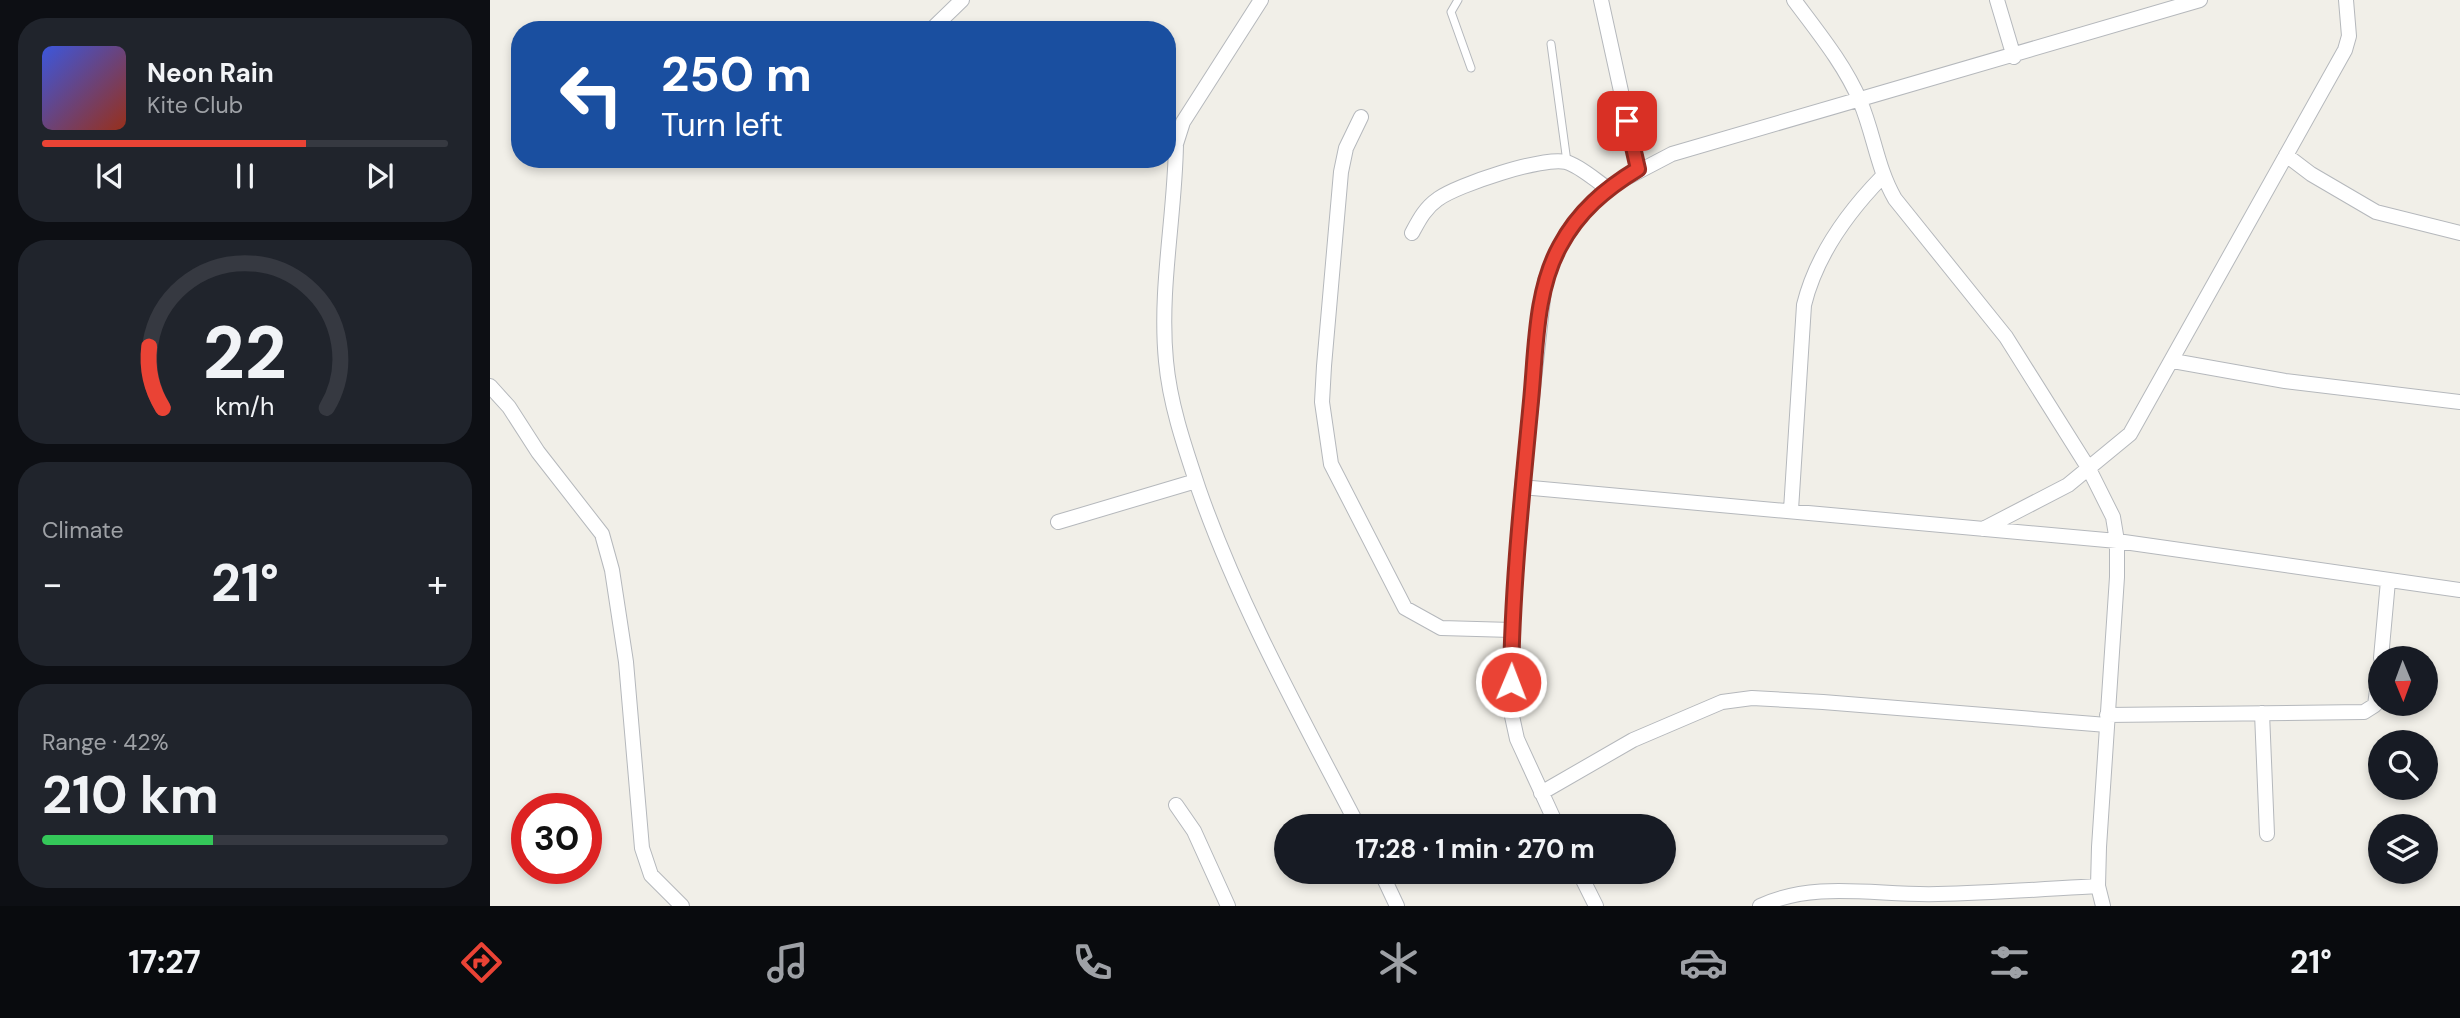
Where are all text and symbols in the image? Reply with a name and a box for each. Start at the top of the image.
text: 250 m [661,42,812,106]
icon: left [546,49,637,140]
text: Neon Rain [147,56,274,90]
text: Kite Club [147,90,243,120]
pin [1597,91,1657,151]
icon: arrive [1608,102,1646,140]
text: Turn left [661,104,783,146]
icon: previous [91,157,129,195]
icon: pause [226,157,264,195]
icon: next [361,157,399,195]
text: 22 [203,306,287,401]
text: km/h [215,390,275,423]
text: Climate [42,515,124,545]
text: 21° [211,549,279,617]
text: − [42,559,63,609]
text: + [427,559,448,609]
position arrow [1474,645,1548,719]
north arrow [2368,646,2438,716]
map controls [2368,646,2438,884]
text: Range · 42% [42,727,169,757]
button: search [2368,730,2438,800]
text: 210 km [42,761,219,829]
speed limit sign: 30 [511,793,602,884]
button: layers [2368,814,2438,884]
text: 17:28 · 1 min · 270 m [1355,832,1595,866]
icon: directions [457,938,506,987]
icon: music [763,938,812,987]
icon: phone [1068,938,1117,987]
icon: climate [1374,938,1423,987]
icon: car [1679,938,1728,987]
icon: filters [1985,938,2034,987]
text: 17:27 [128,941,201,983]
text: 21° [2290,941,2332,983]

